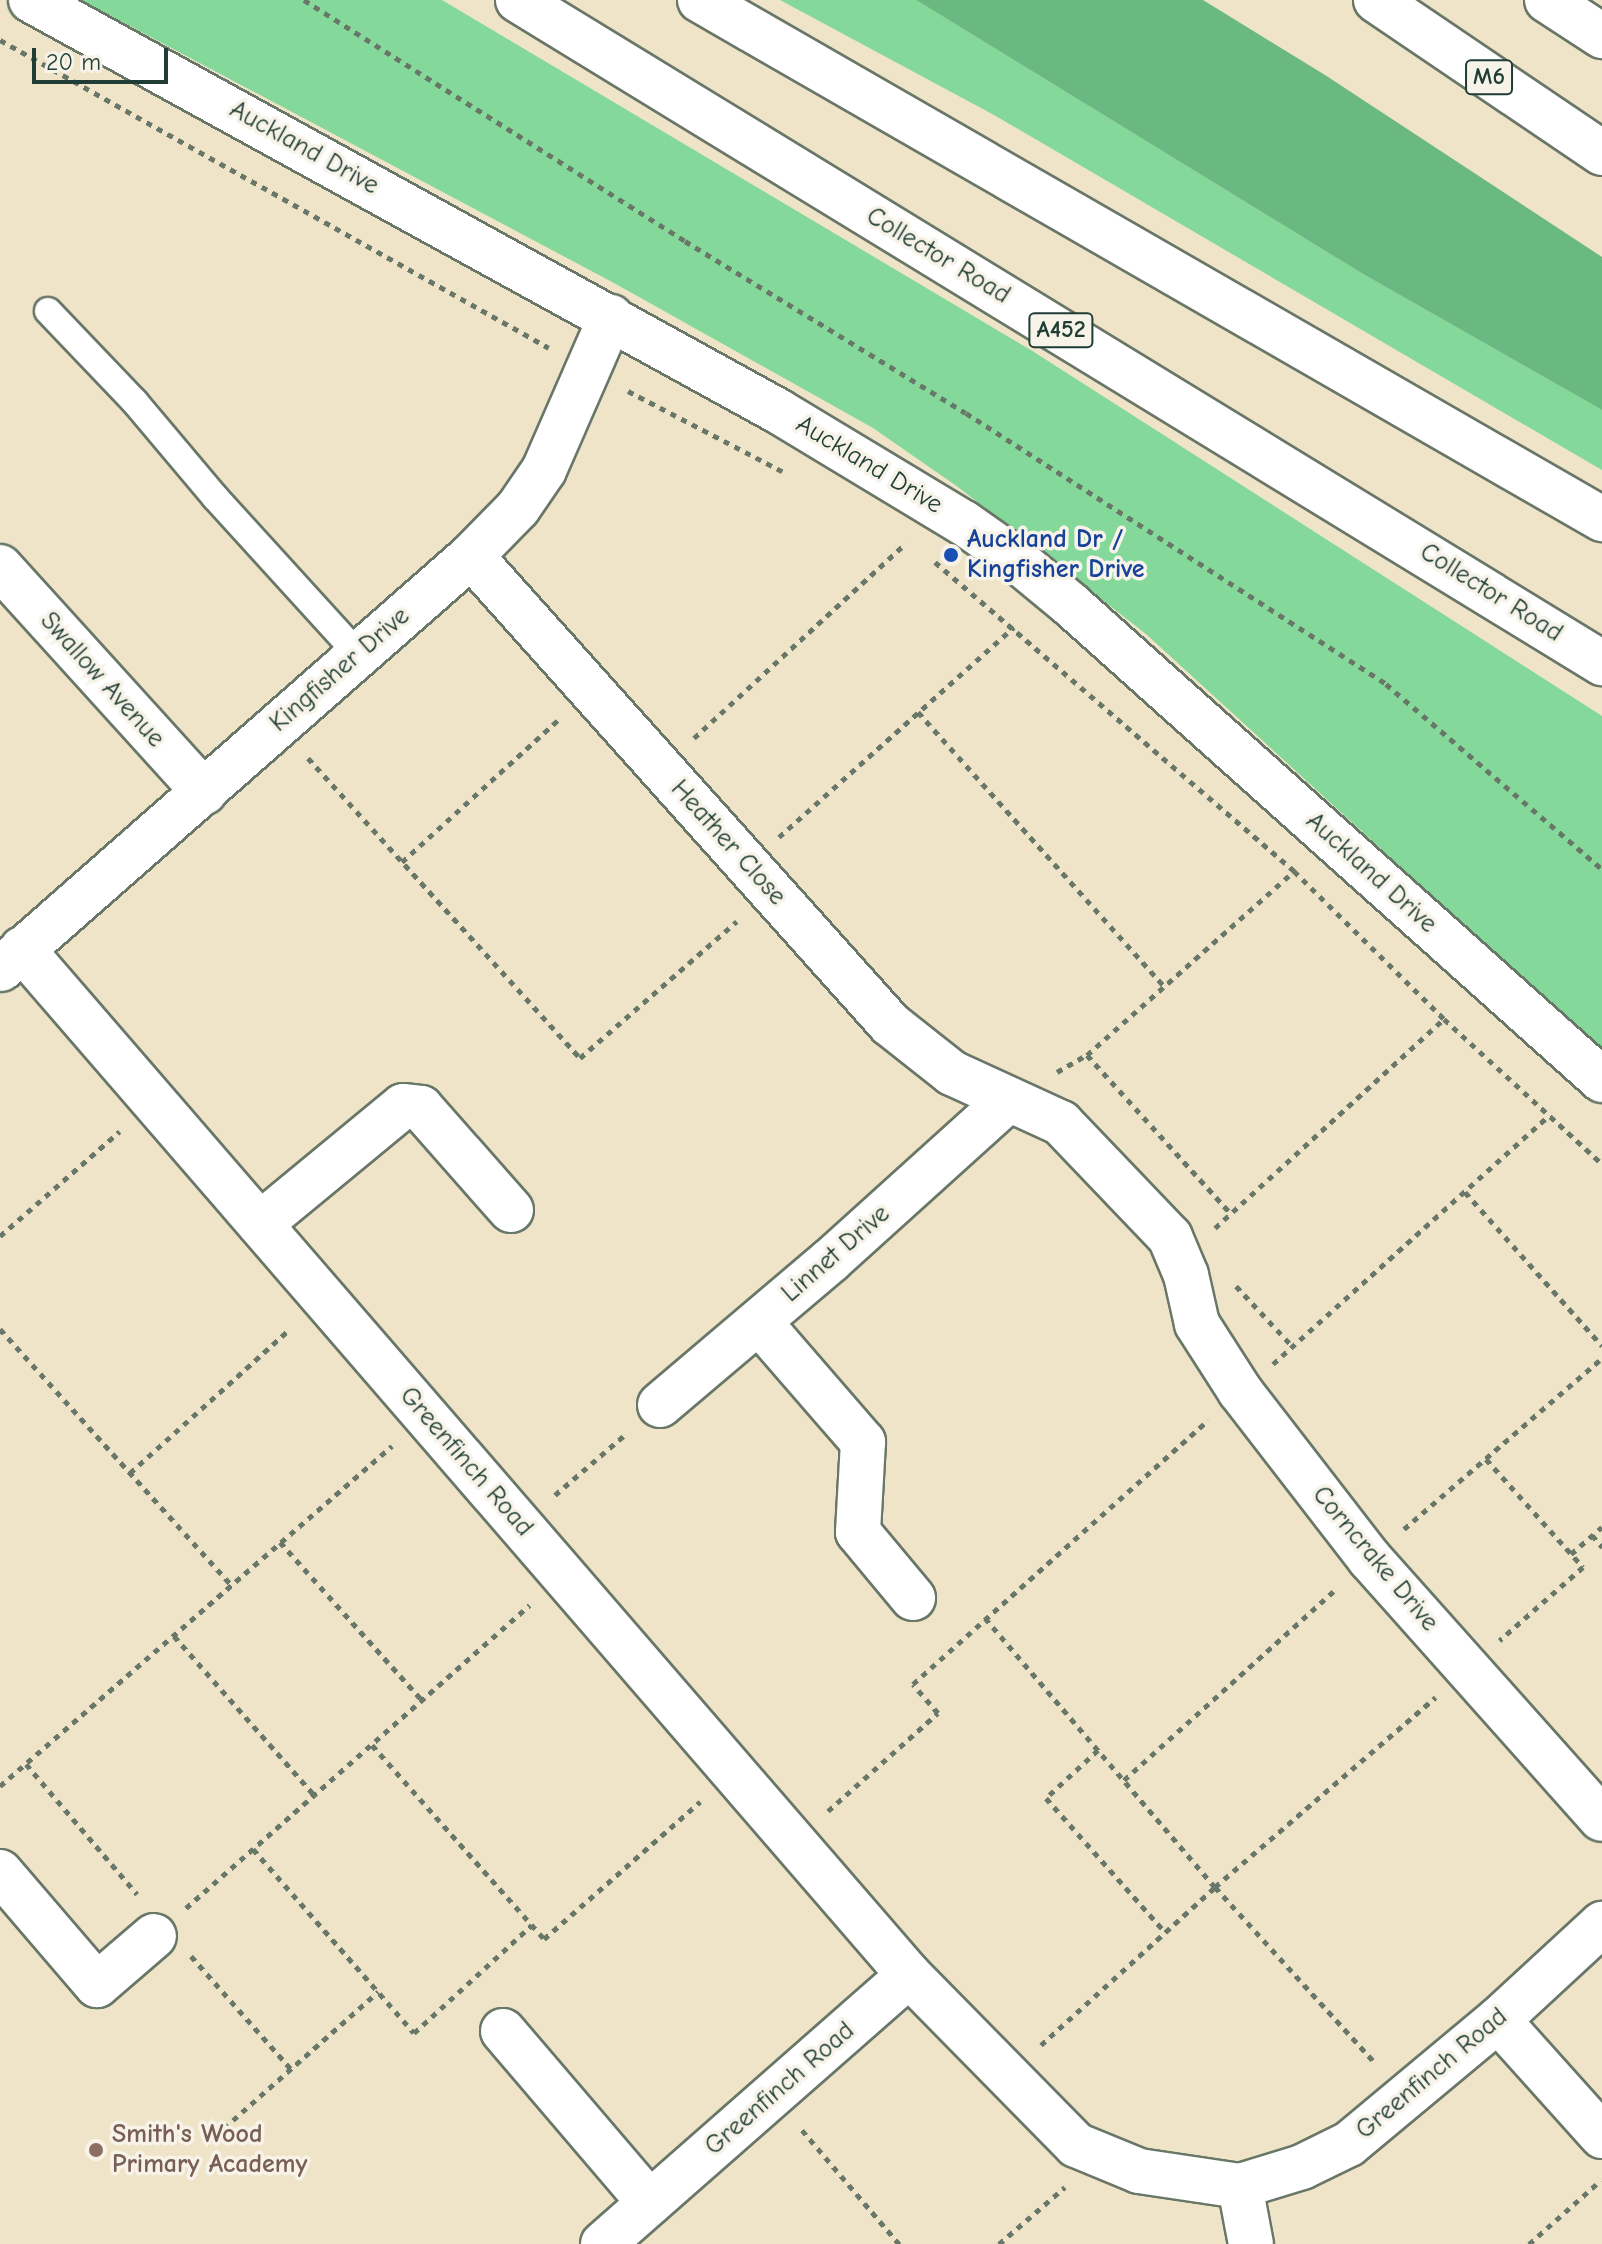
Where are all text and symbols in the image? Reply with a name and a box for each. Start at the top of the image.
scale bar [36,32,172,82]
text: 20 m [46,48,101,76]
road number: M6 [1465,57,1513,97]
street label: Auckland Drive [224,94,384,202]
street label: Collector Road [860,201,1016,311]
road number: A452 [1027,310,1095,350]
street label: Auckland Drive [790,409,948,521]
place label: Auckland Dr / Kingfisher Drive [967,524,1145,586]
street label: Collector Road [1414,537,1568,649]
marker: Auckland Dr / Kingfisher Drive [942,546,960,564]
street label: Kingfisher Drive [264,601,416,739]
street label: Swallow Avenue [33,606,171,754]
street label: Heather Close [664,774,792,912]
street label: Auckland Drive [1299,806,1443,940]
street label: Linnet Drive [776,1199,896,1309]
street label: Greenfinch Road [393,1381,539,1543]
street label: Corncrake Drive [1305,1480,1445,1638]
street label: Greenfinch Road [1350,2002,1514,2146]
street label: Greenfinch Road [699,2016,861,2162]
place label: Smith's Wood Primary Academy [112,2119,307,2180]
marker: Smith's Wood Primary Academy [87,2141,105,2159]

